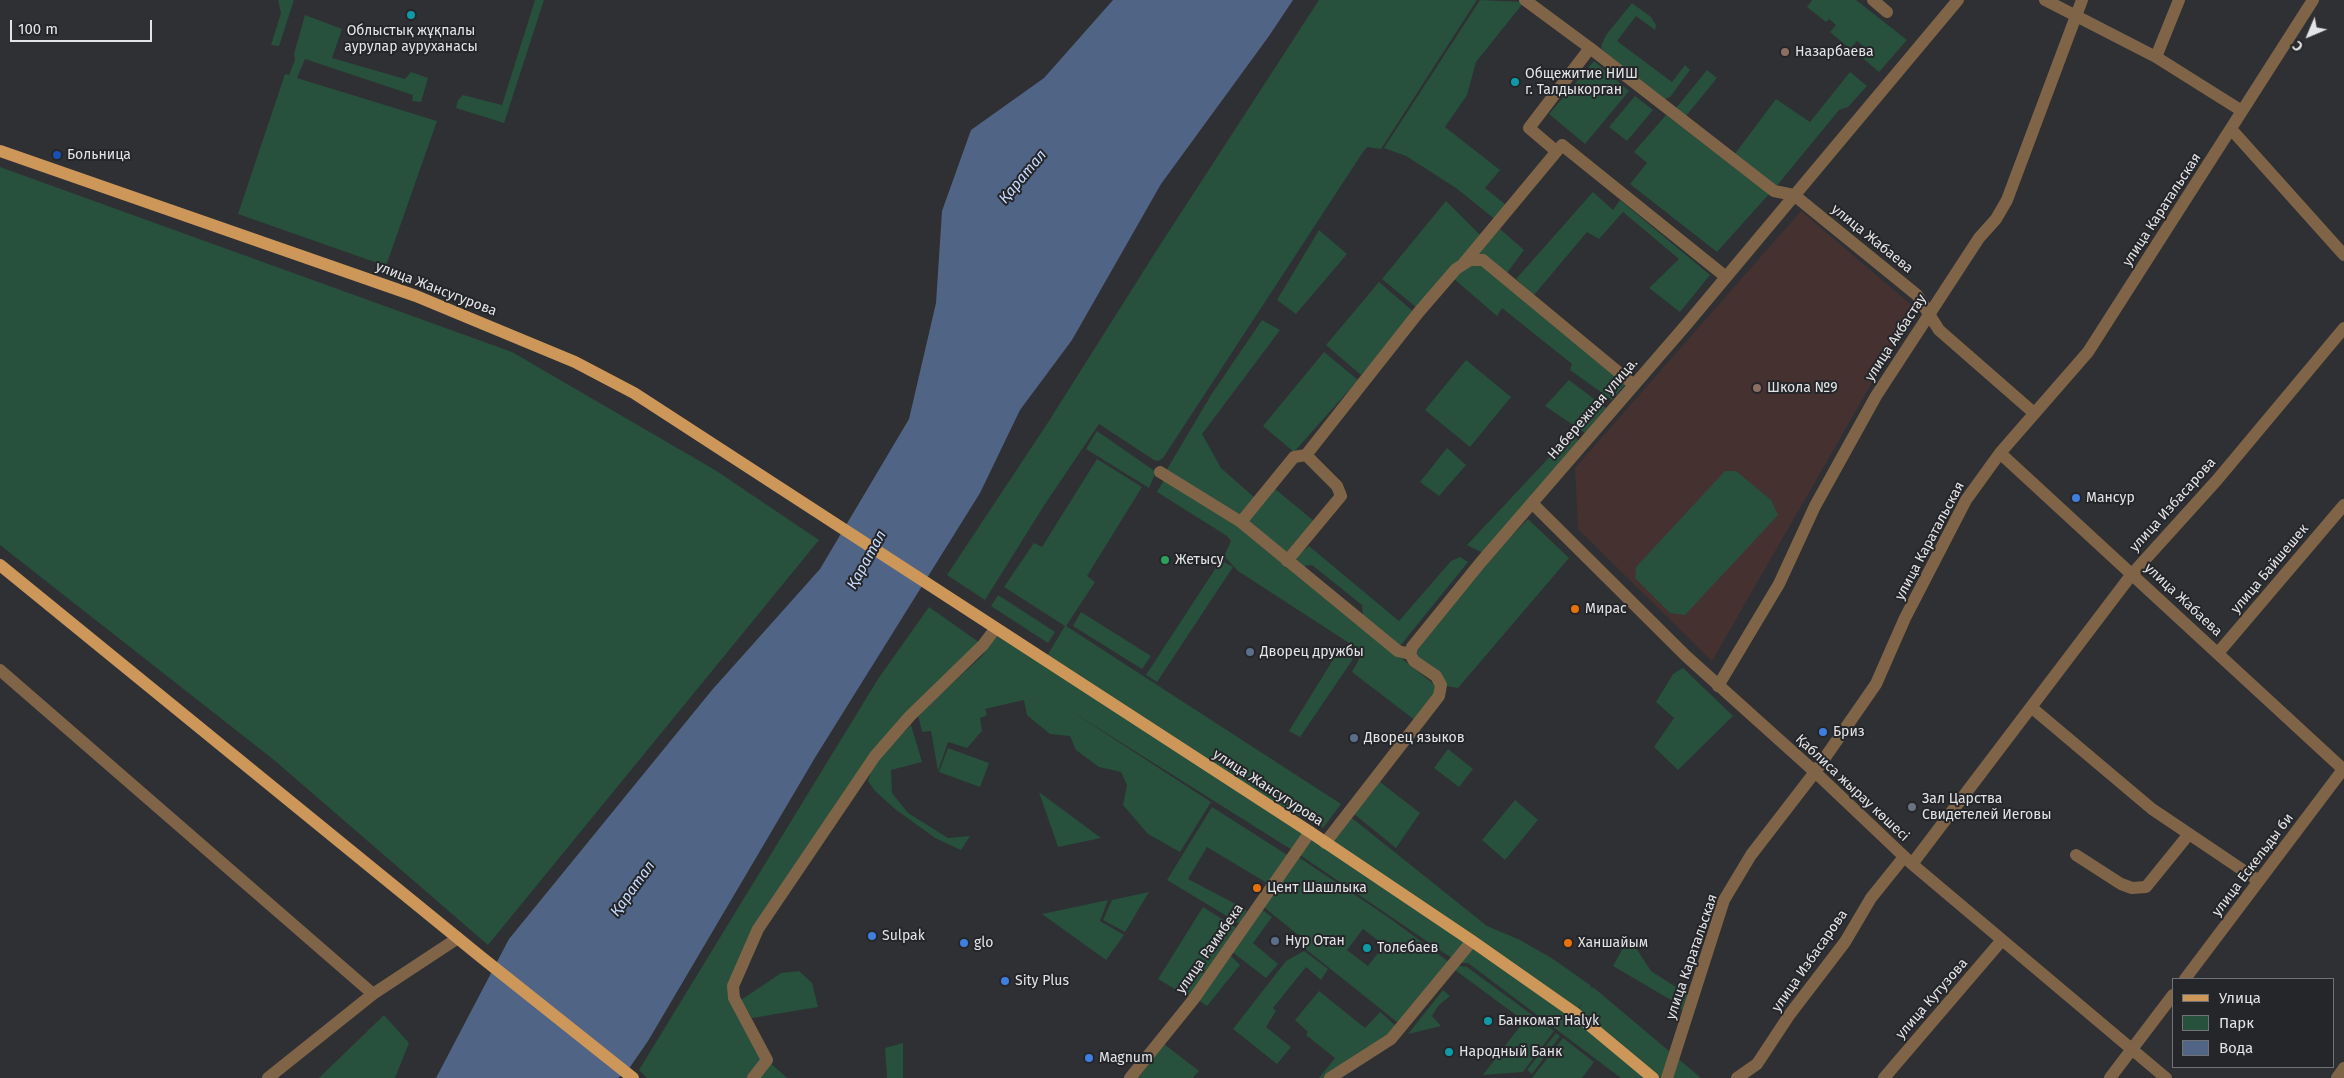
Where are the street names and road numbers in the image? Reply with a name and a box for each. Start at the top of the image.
street label: улица Каратальская [2119,150,2205,270]
street label: улица Жабаева [1828,201,1916,277]
street label: улица Жансугурова [373,258,499,320]
street label: улица Акбастау [1862,291,1930,385]
street label: Набережная улица. [1545,355,1641,463]
street label: улица Избасарова [2126,454,2220,556]
street label: улица Каратальская [1892,479,1968,603]
street label: улица Байшешек [2228,521,2312,617]
street label: улица Жабаева [2141,560,2225,640]
street label: Қаблиса жырау көшесі [1792,731,1912,845]
street label: улица Жансугурова [1210,746,1326,830]
street label: улица Ескельды би [2209,810,2297,920]
street label: улица Каратальская [1663,892,1721,1022]
street label: улица Раимбека [1173,901,1247,997]
street label: улица Избасарова [1768,907,1852,1015]
street label: улица Кутузова [1892,955,1972,1043]

